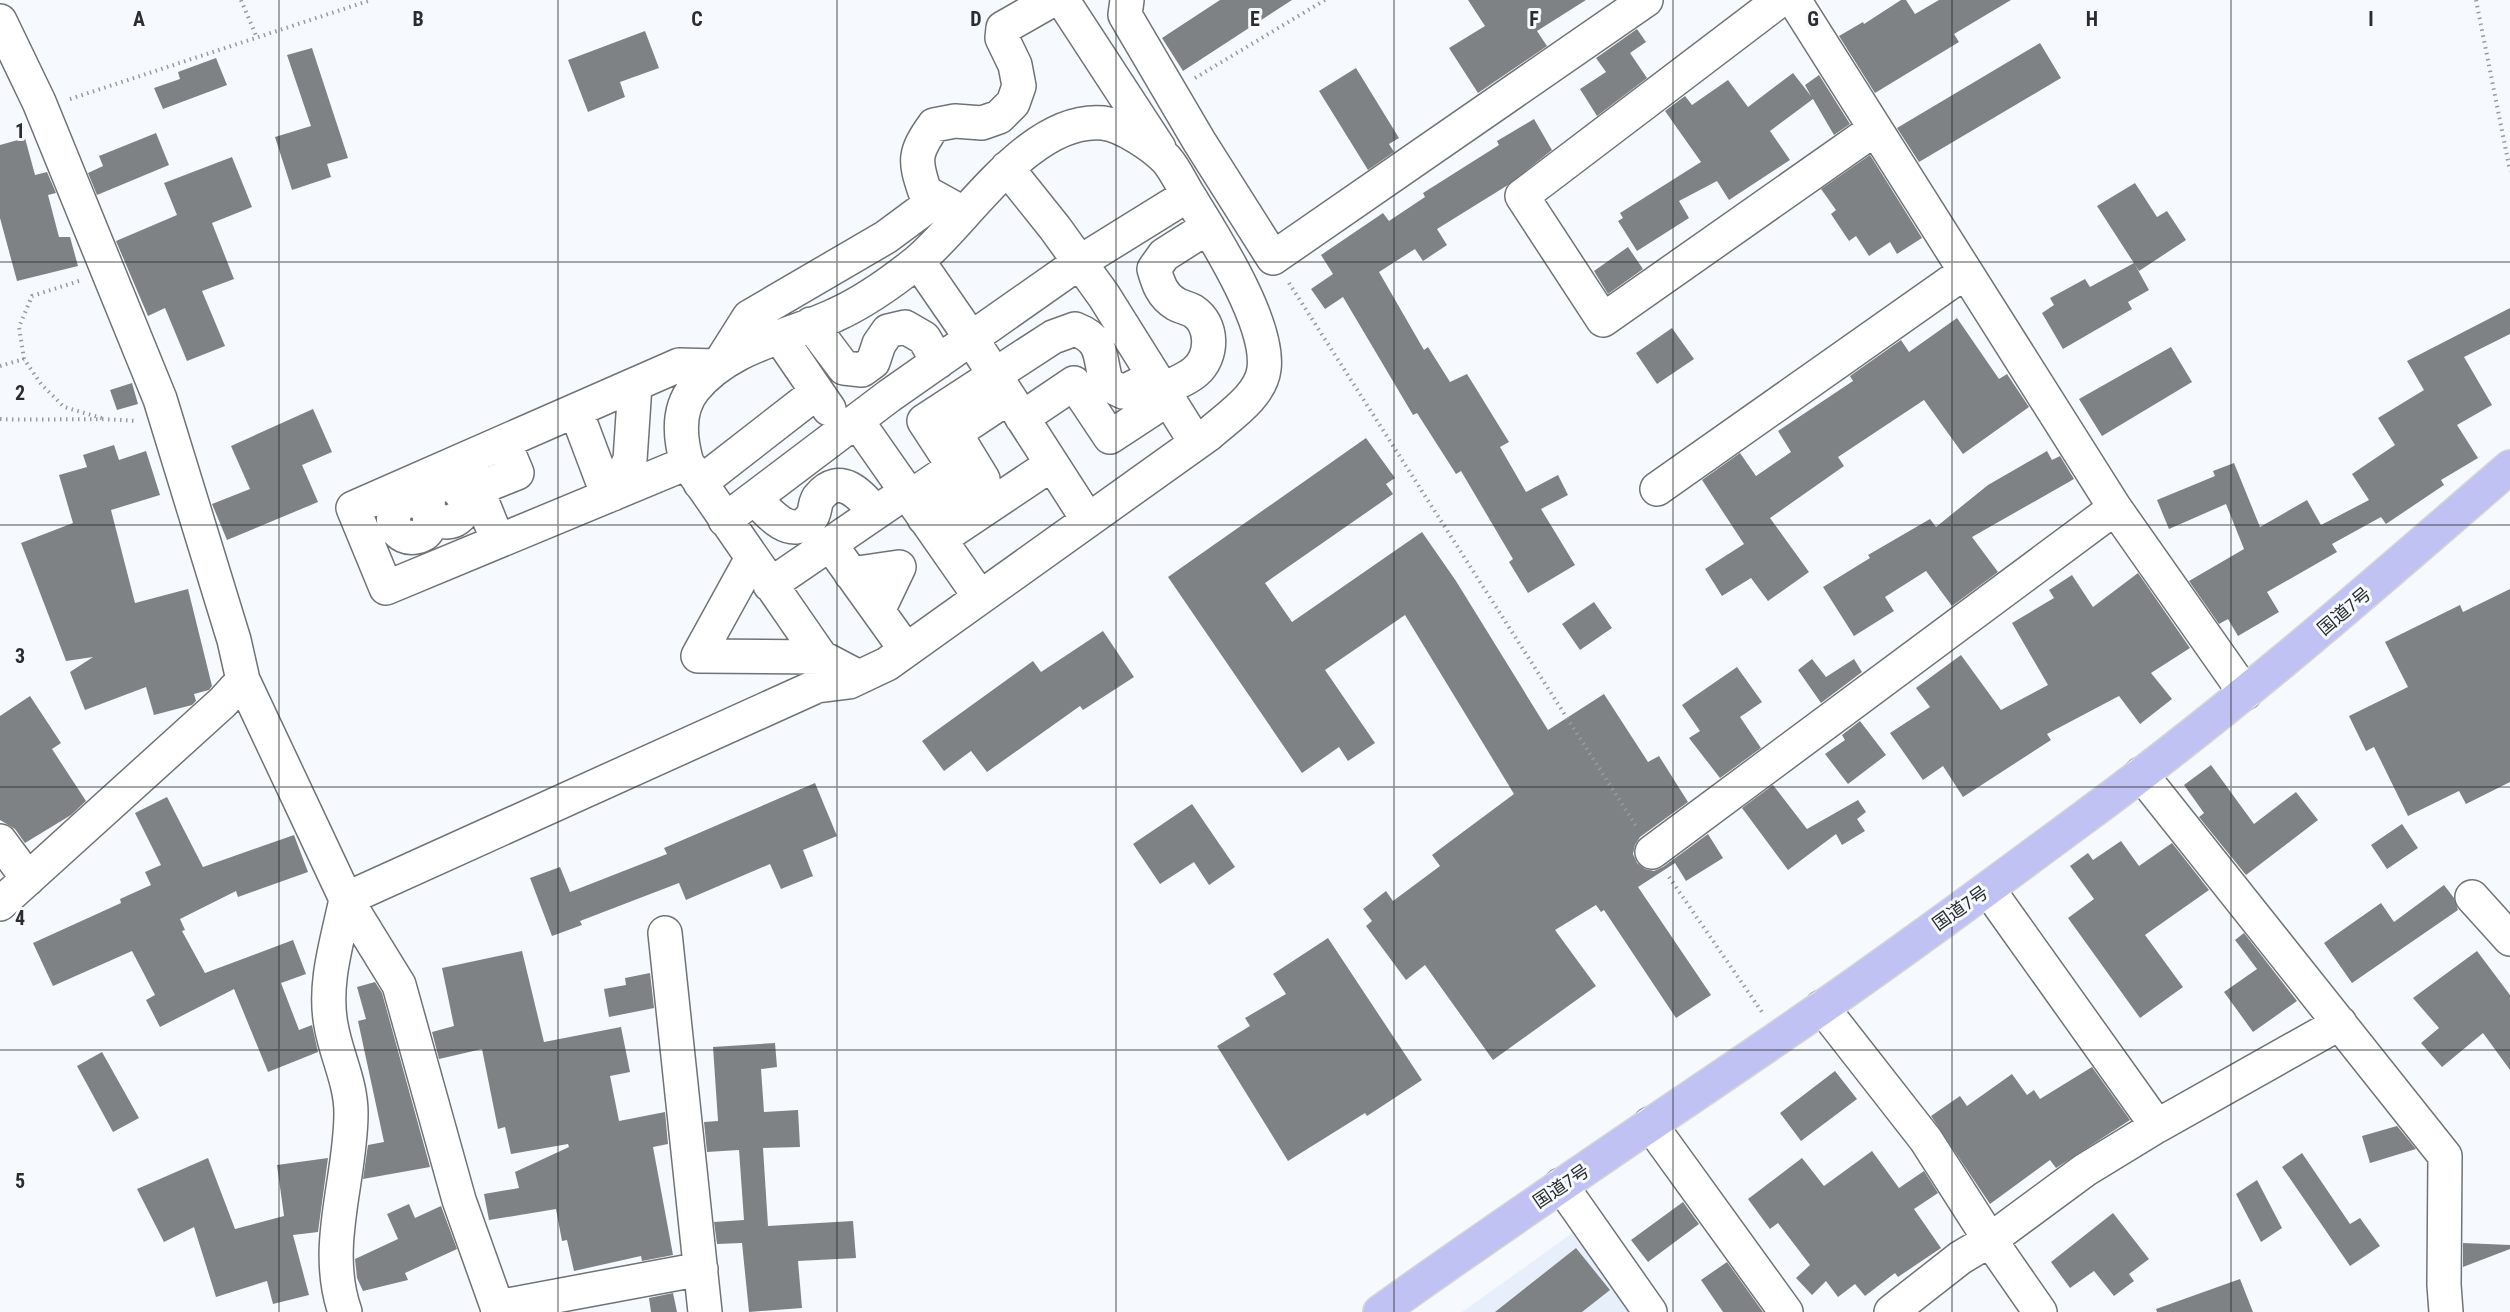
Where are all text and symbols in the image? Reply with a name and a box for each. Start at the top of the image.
text: A [133,7,145,31]
text: B [412,7,424,31]
text: C [691,7,703,31]
text: D [970,7,982,31]
text: E [1250,7,1260,31]
text: F [1529,7,1539,31]
text: G [1807,7,1819,31]
text: H [2086,7,2098,31]
text: I [2368,7,2374,31]
text: 1 [15,119,25,143]
text: 2 [15,381,25,405]
street label: 国道7号 [2313,583,2375,639]
text: 3 [15,644,25,668]
street label: 国道7号 [1928,881,1992,935]
text: 4 [15,906,25,930]
street label: 国道7号 [1529,1160,1593,1212]
text: 5 [15,1169,25,1193]

